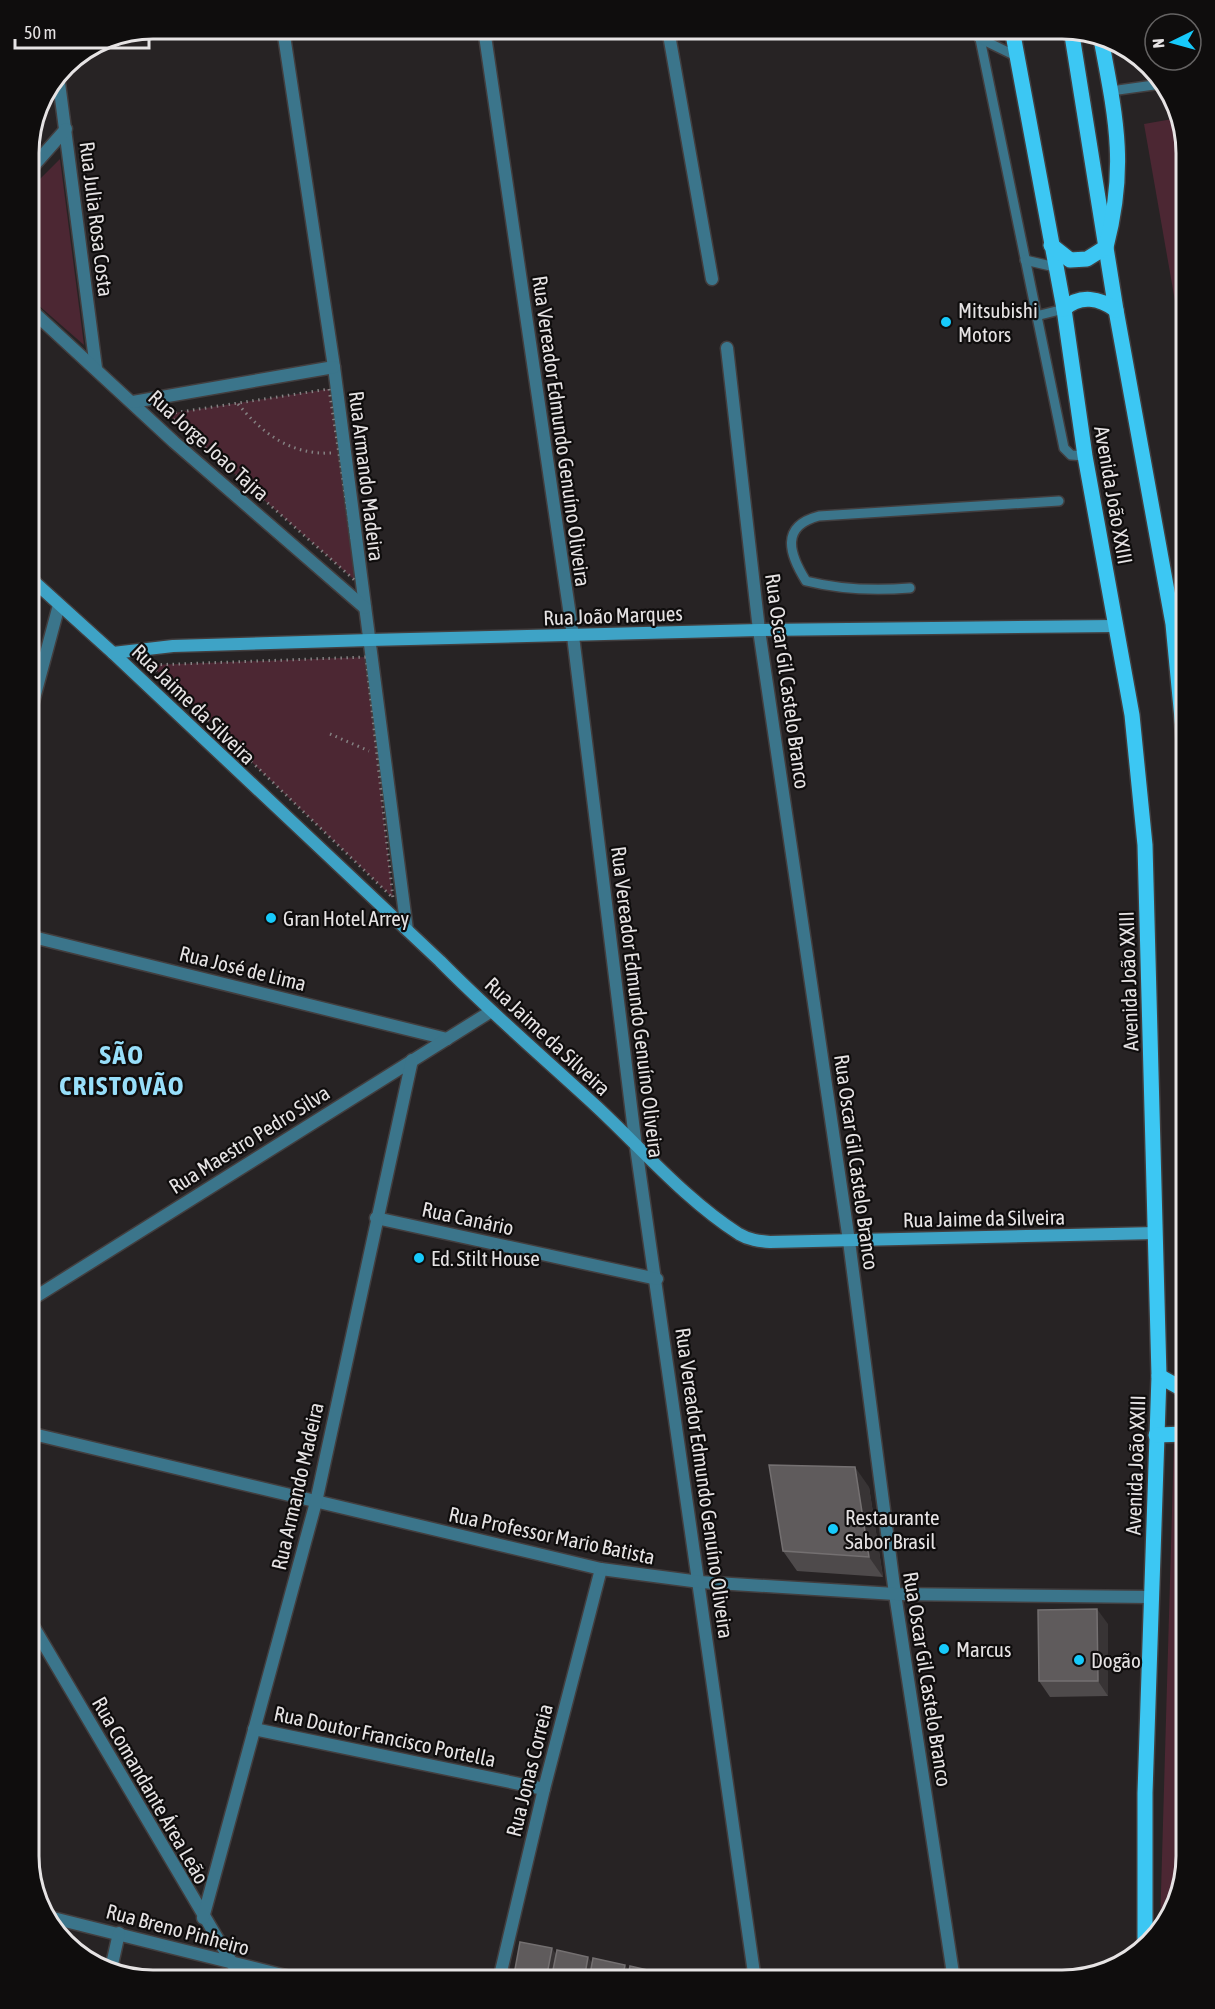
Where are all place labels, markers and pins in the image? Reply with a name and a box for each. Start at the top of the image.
place label: Mitsubishi Motors [958,298,1038,346]
marker: Mitsubishi Motors [939,315,953,329]
place label: Gran Hotel Arrey [283,906,410,930]
marker: Gran Hotel Arrey [264,911,278,925]
place label: Ed. Stilt House [431,1246,540,1270]
marker: Ed. Stilt House [412,1251,426,1265]
place label: Restaurante Sabor Brasil [845,1505,940,1553]
marker: Restaurante Sabor Brasil [826,1522,840,1536]
place label: Marcus [956,1637,1011,1661]
marker: Marcus [937,1642,951,1656]
place label: Dogão [1091,1648,1141,1672]
marker: Dogão [1072,1653,1086,1667]

